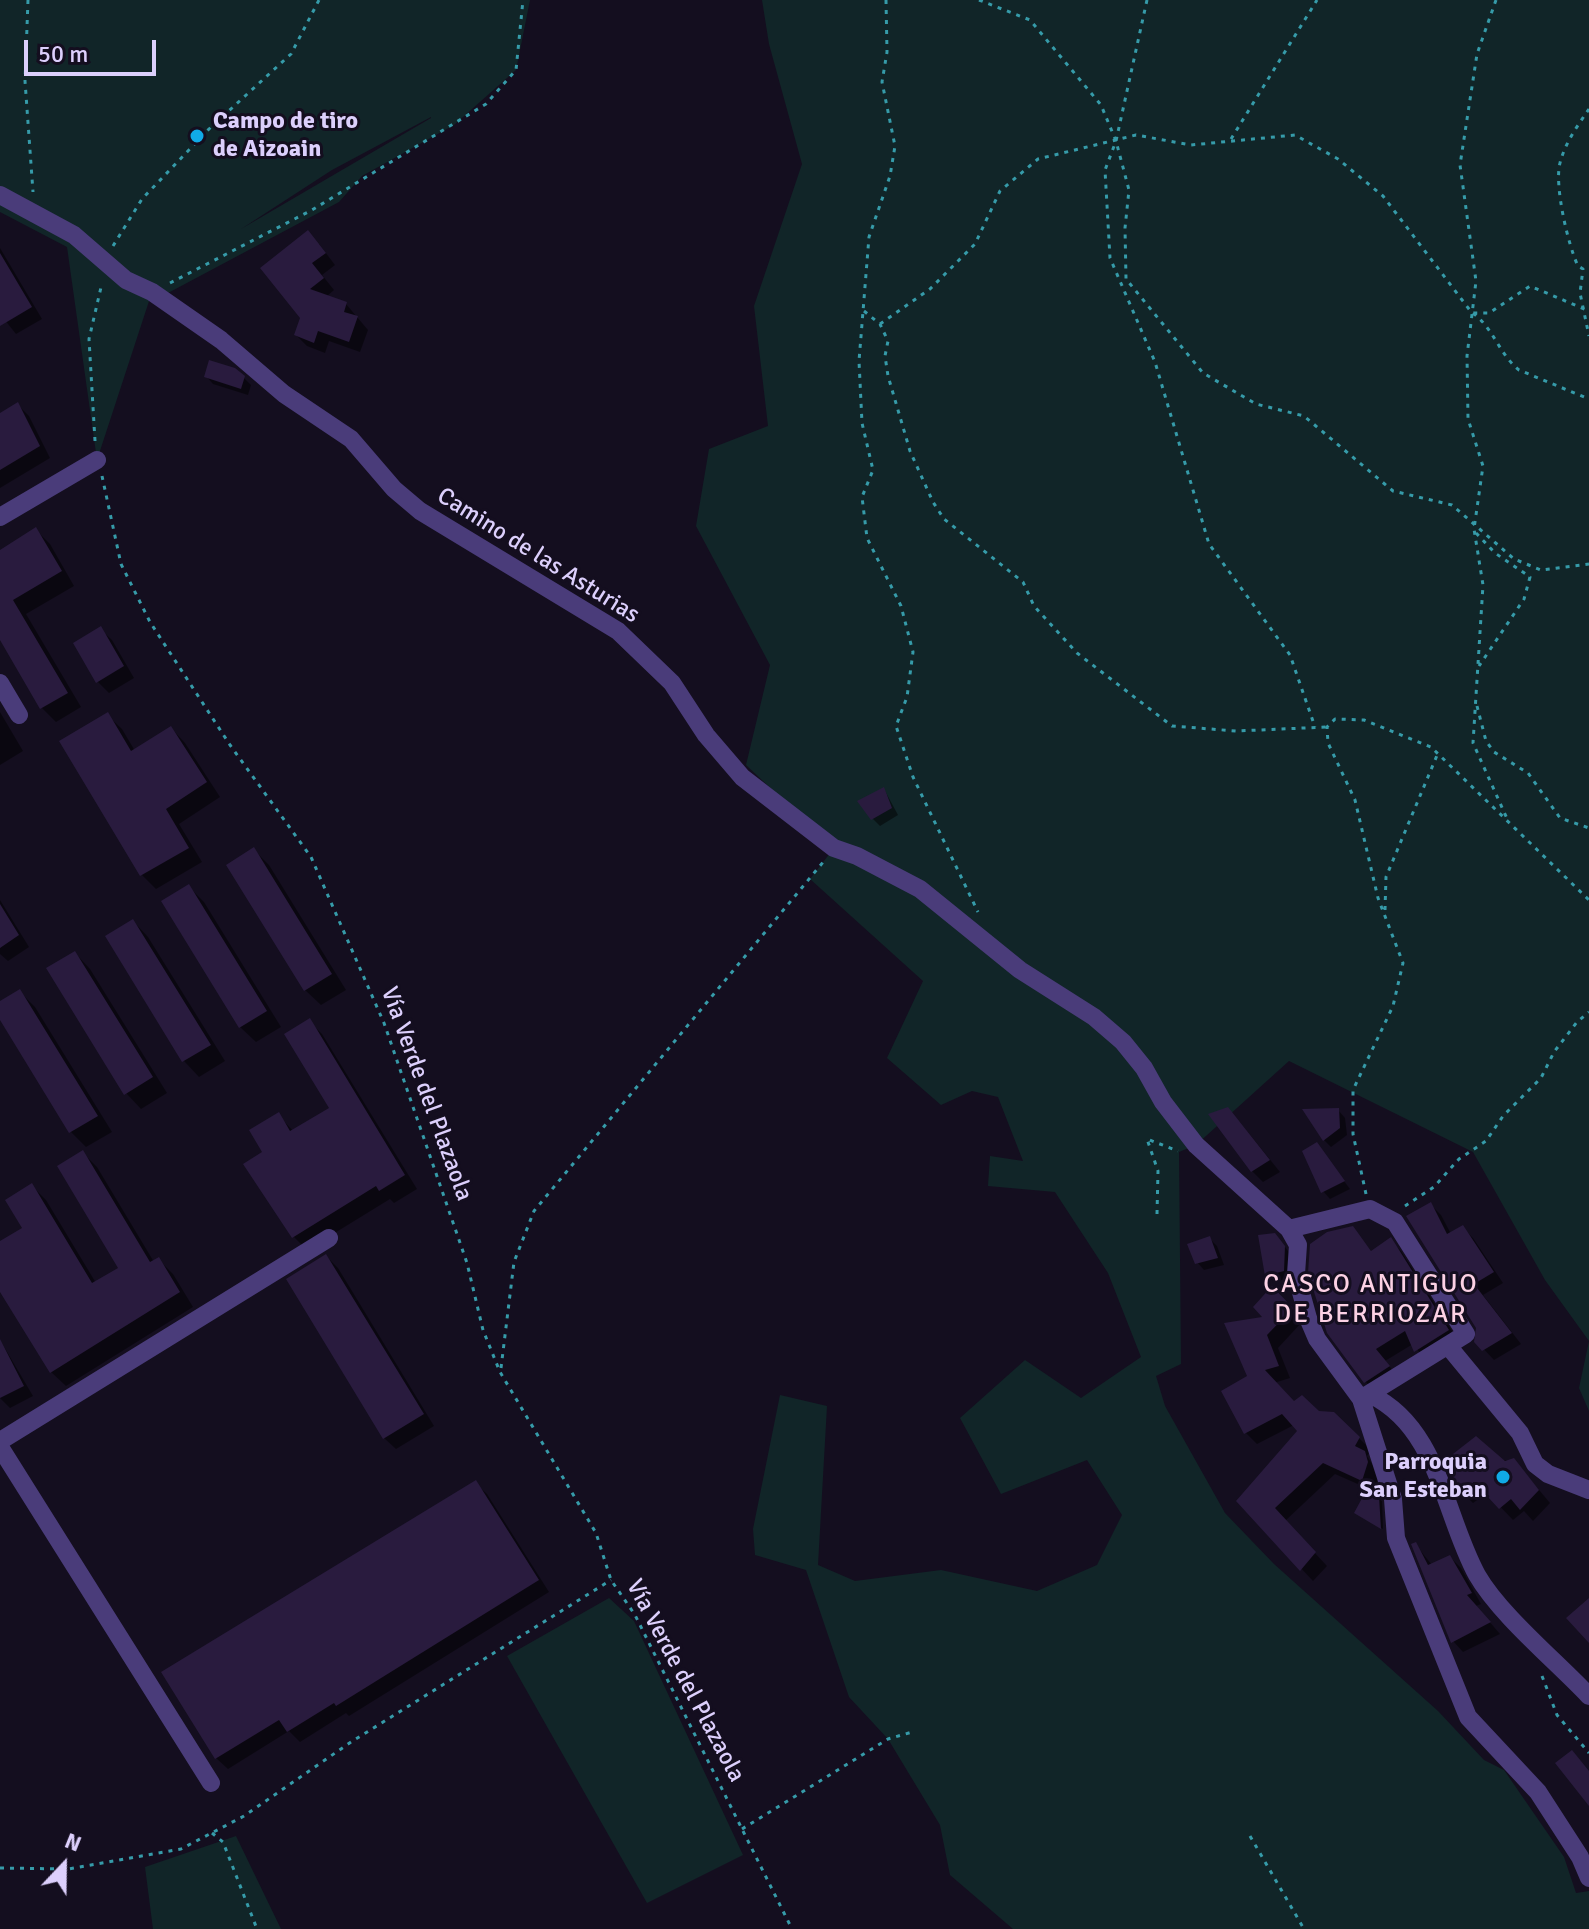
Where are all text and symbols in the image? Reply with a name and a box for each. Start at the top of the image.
scale bar [28,24,160,74]
text: 50 m [38,39,88,69]
place label: Campo de tiro de Aizoain [213,108,358,164]
marker: Campo de tiro de Aizoain [188,127,206,145]
street label: Camino de las Asturias [432,482,644,630]
street label: Vía Verde del Plazaola [374,983,478,1205]
district label: CASCO ANTIGUO DE BERRIOZAR [1263,1269,1479,1330]
place label: Parroquia San Esteban [1360,1449,1487,1505]
marker: Parroquia San Esteban [1494,1468,1512,1486]
street label: Vía Verde del Plazaola [619,1575,751,1787]
north arrow [24,1825,104,1905]
text: N [61,1827,85,1858]

